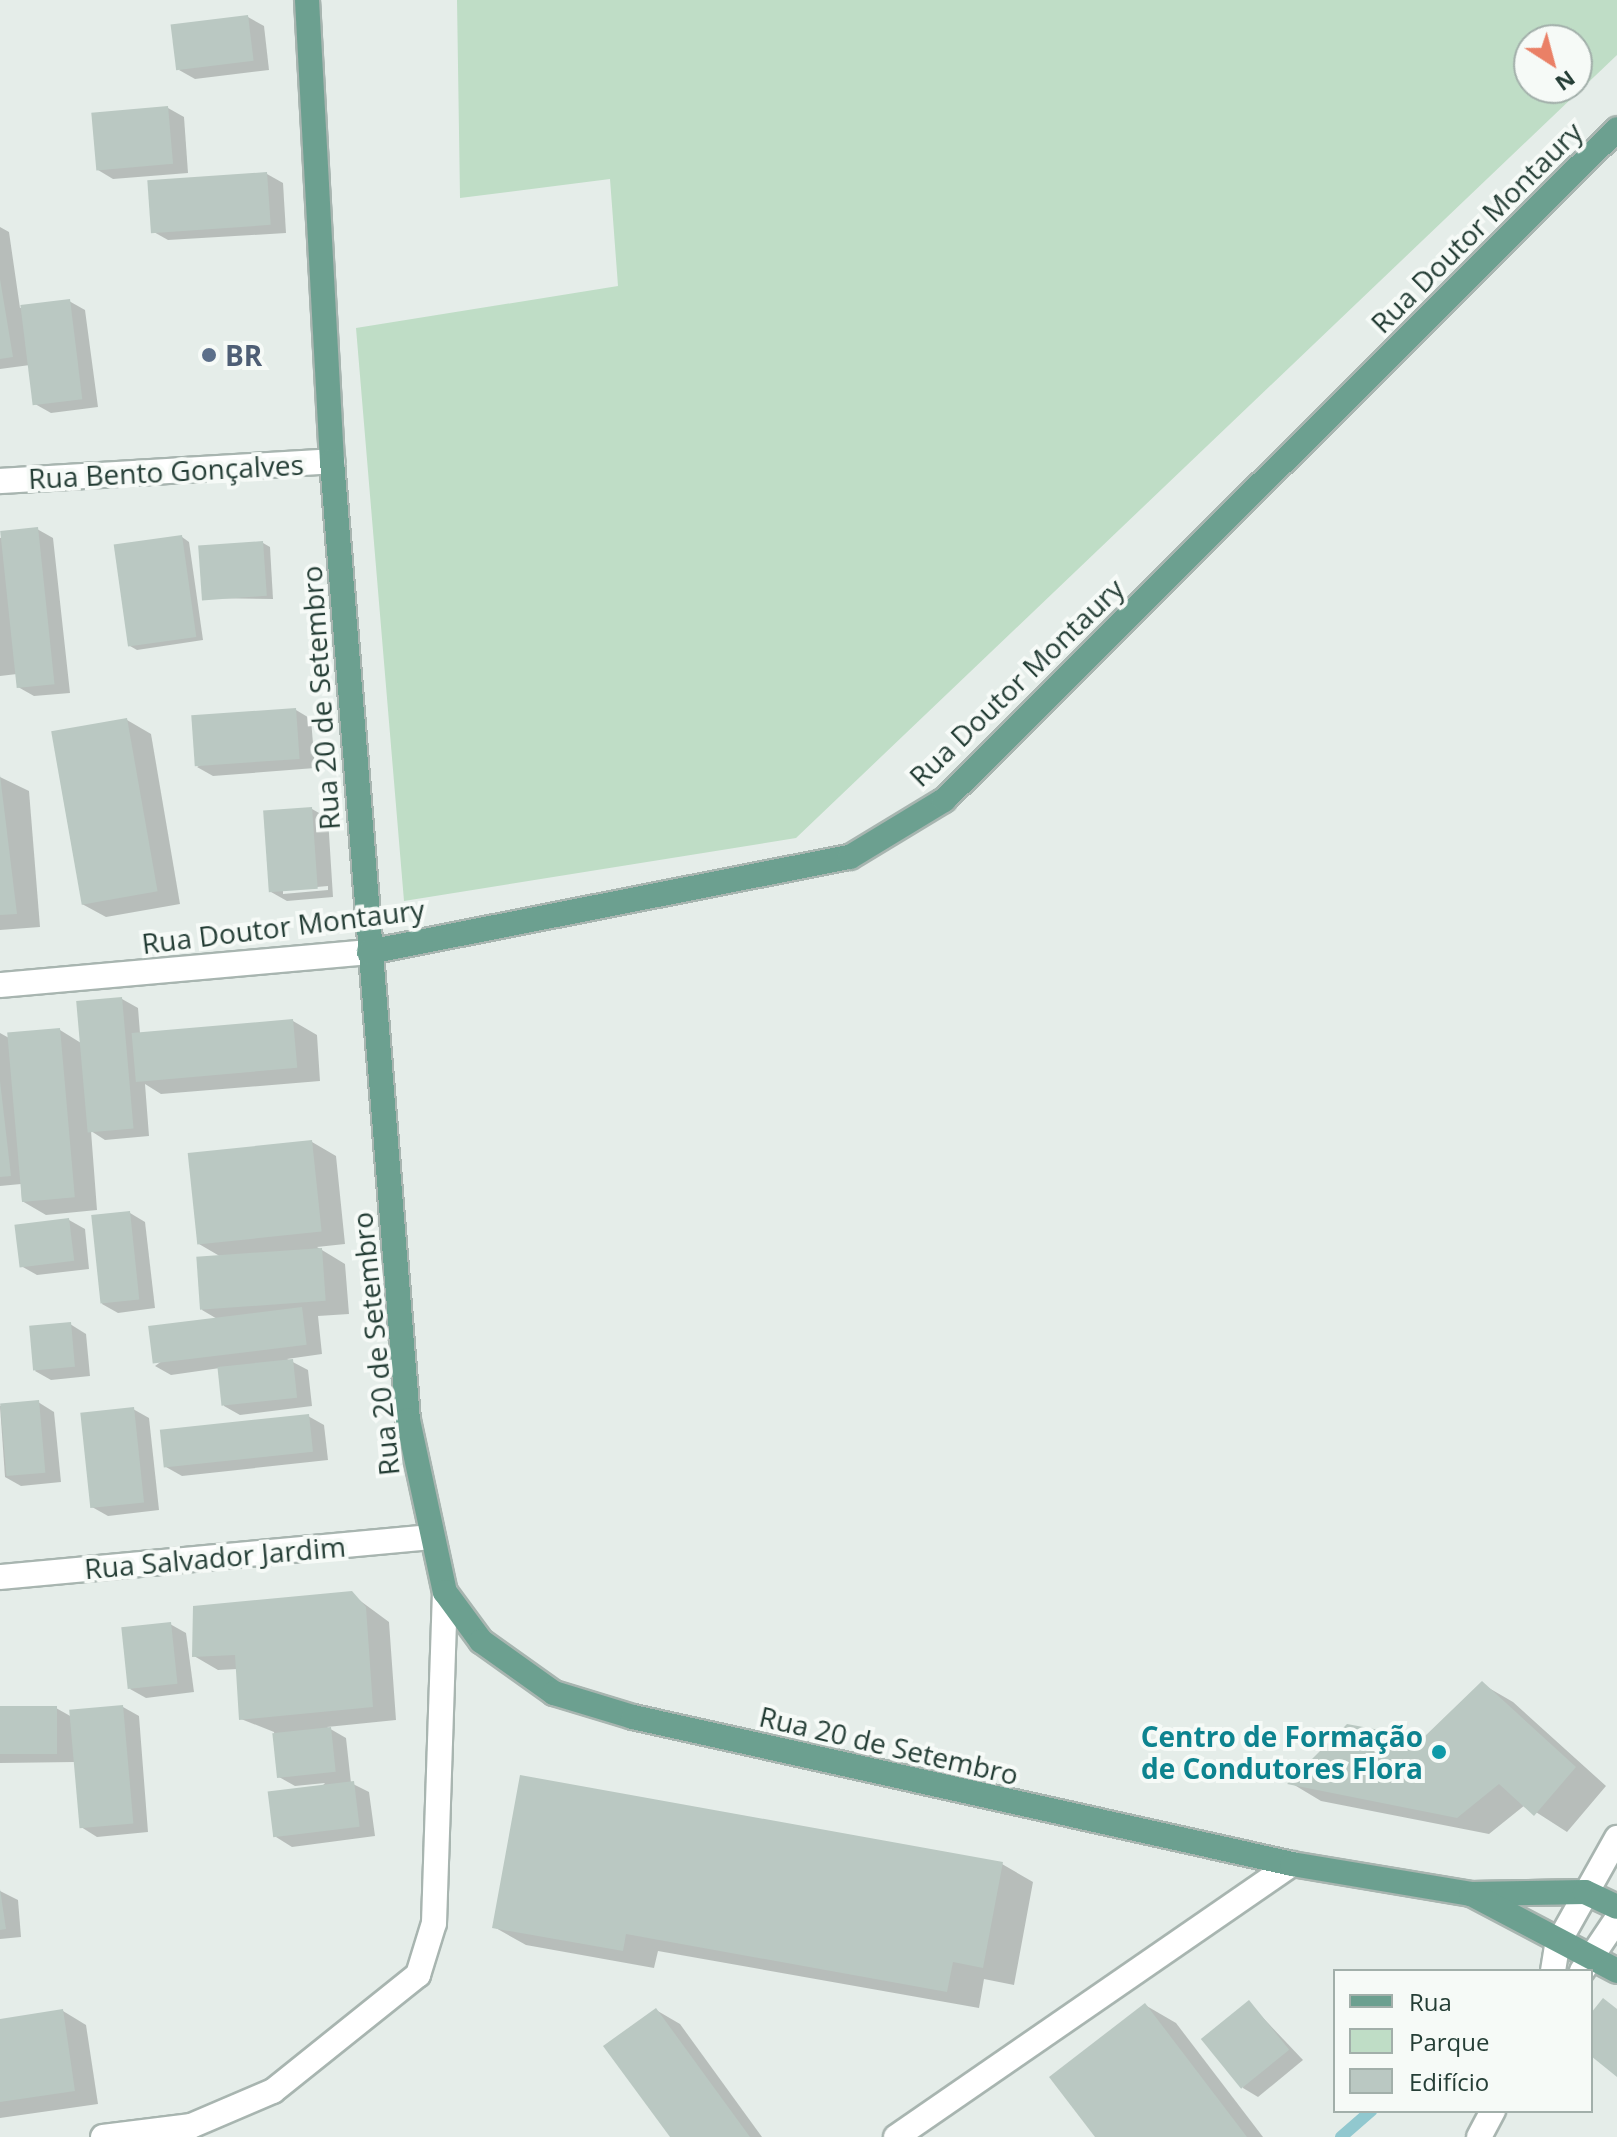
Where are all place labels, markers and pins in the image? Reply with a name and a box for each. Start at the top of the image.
place label: BR [225,338,262,372]
marker: BR [200,346,218,364]
place label: Centro de Formação de Condutores Flora [1141,1719,1423,1785]
marker: Centro de Formação de Condutores Flora [1430,1743,1448,1761]

